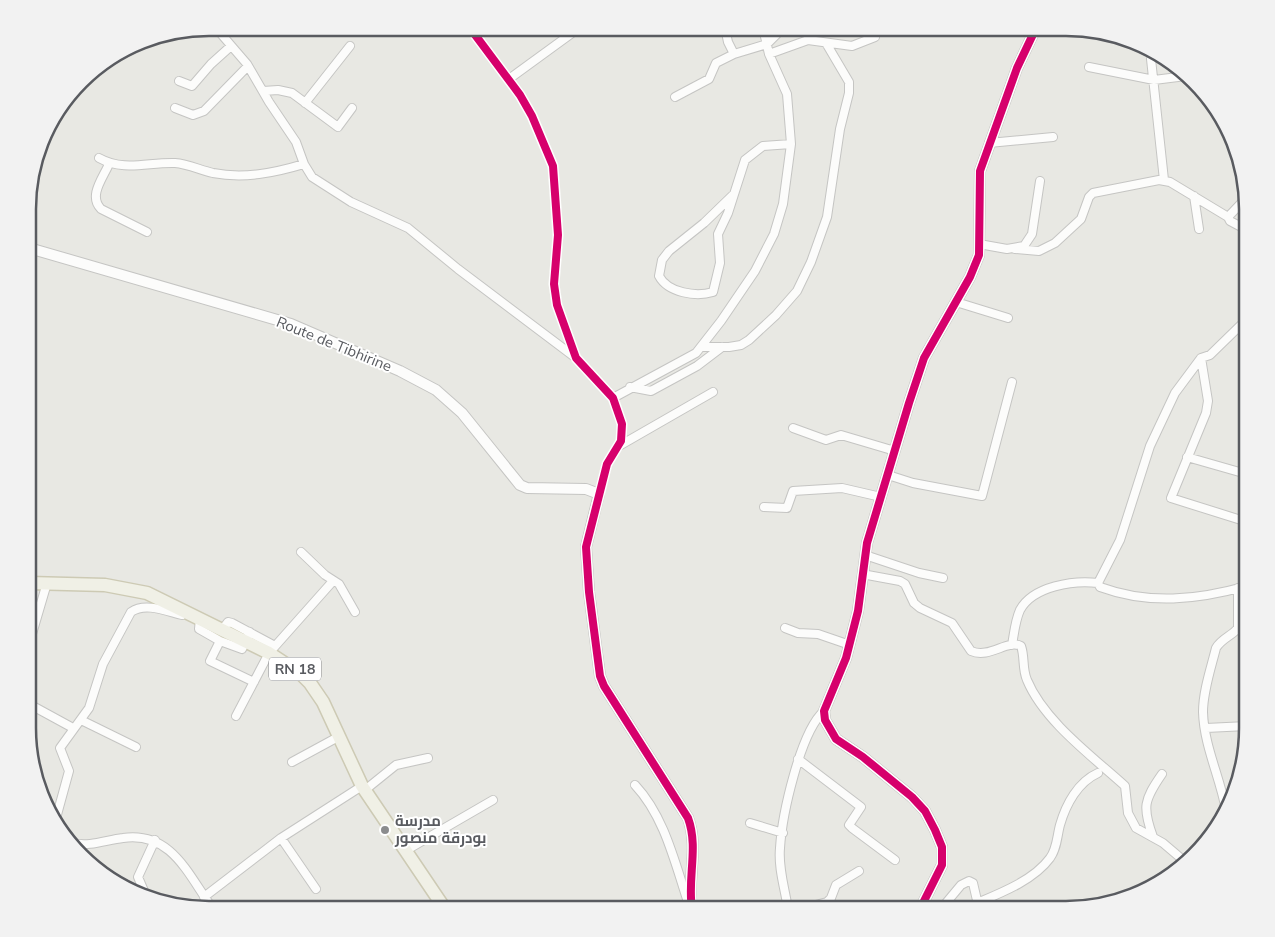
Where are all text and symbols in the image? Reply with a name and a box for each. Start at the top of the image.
street label: Route de Tibhirine [273,312,395,376]
road number: RN 18 [269,658,321,681]
place label: مدرسة بودرقة منصور [394,811,486,848]
marker: مدرسة بودرقة منصور [379,824,391,836]

